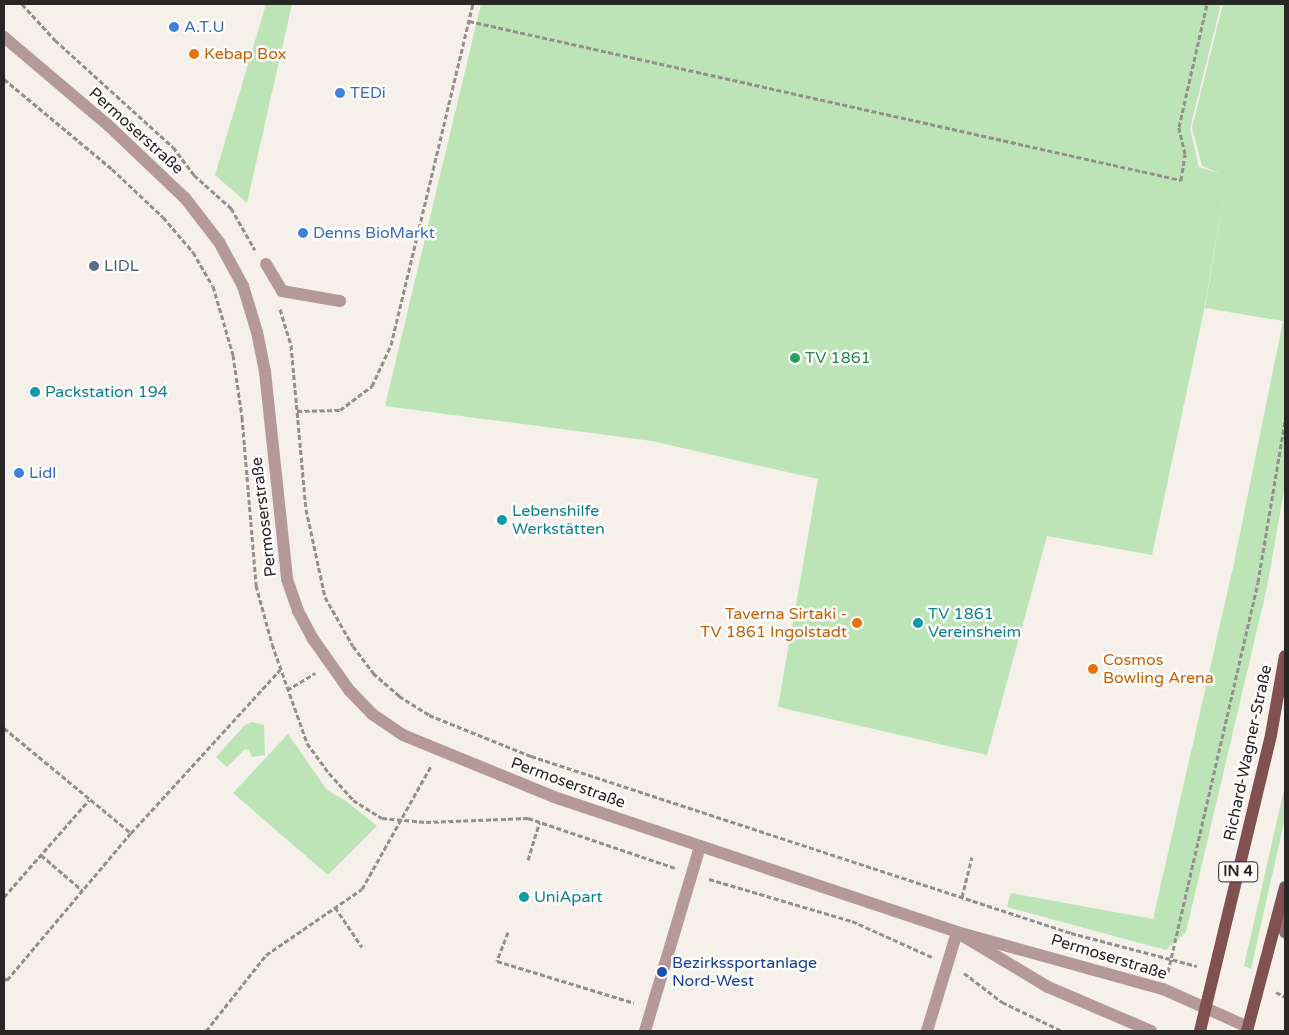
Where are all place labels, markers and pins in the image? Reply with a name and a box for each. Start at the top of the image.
place label: A.T.U [184,17,225,37]
marker: A.T.U [168,21,180,33]
place label: Kebap Box [204,44,286,64]
marker: Kebap Box [188,48,200,60]
place label: TEDi [350,83,386,103]
marker: TEDi [334,87,346,99]
place label: Denns BioMarkt [313,223,435,243]
marker: Denns BioMarkt [297,227,309,239]
place label: LIDL [104,256,139,276]
marker: LIDL [88,260,100,272]
place label: TV 1861 [805,348,871,368]
marker: TV 1861 [789,352,801,364]
place label: Packstation 194 [45,382,168,402]
marker: Packstation 194 [29,386,41,398]
place label: Lidl [29,463,56,483]
marker: Lidl [13,467,25,479]
place label: Lebenshilfe Werkstätten [512,501,605,539]
marker: Lebenshilfe Werkstätten [496,514,508,526]
place label: Taverna Sirtaki - TV 1861 Ingolstadt [700,604,847,642]
place label: TV 1861 Vereinsheim [928,604,1021,642]
marker: Taverna Sirtaki - TV 1861 Ingolstadt [851,617,863,629]
marker: TV 1861 Vereinsheim [912,617,924,629]
place label: Cosmos Bowling Arena [1103,650,1214,688]
marker: Cosmos Bowling Arena [1087,663,1099,675]
place label: UniApart [534,887,603,907]
marker: UniApart [518,891,530,903]
place label: Bezirkssportanlage Nord-West [672,953,817,991]
marker: Bezirkssportanlage Nord-West [656,966,668,978]

